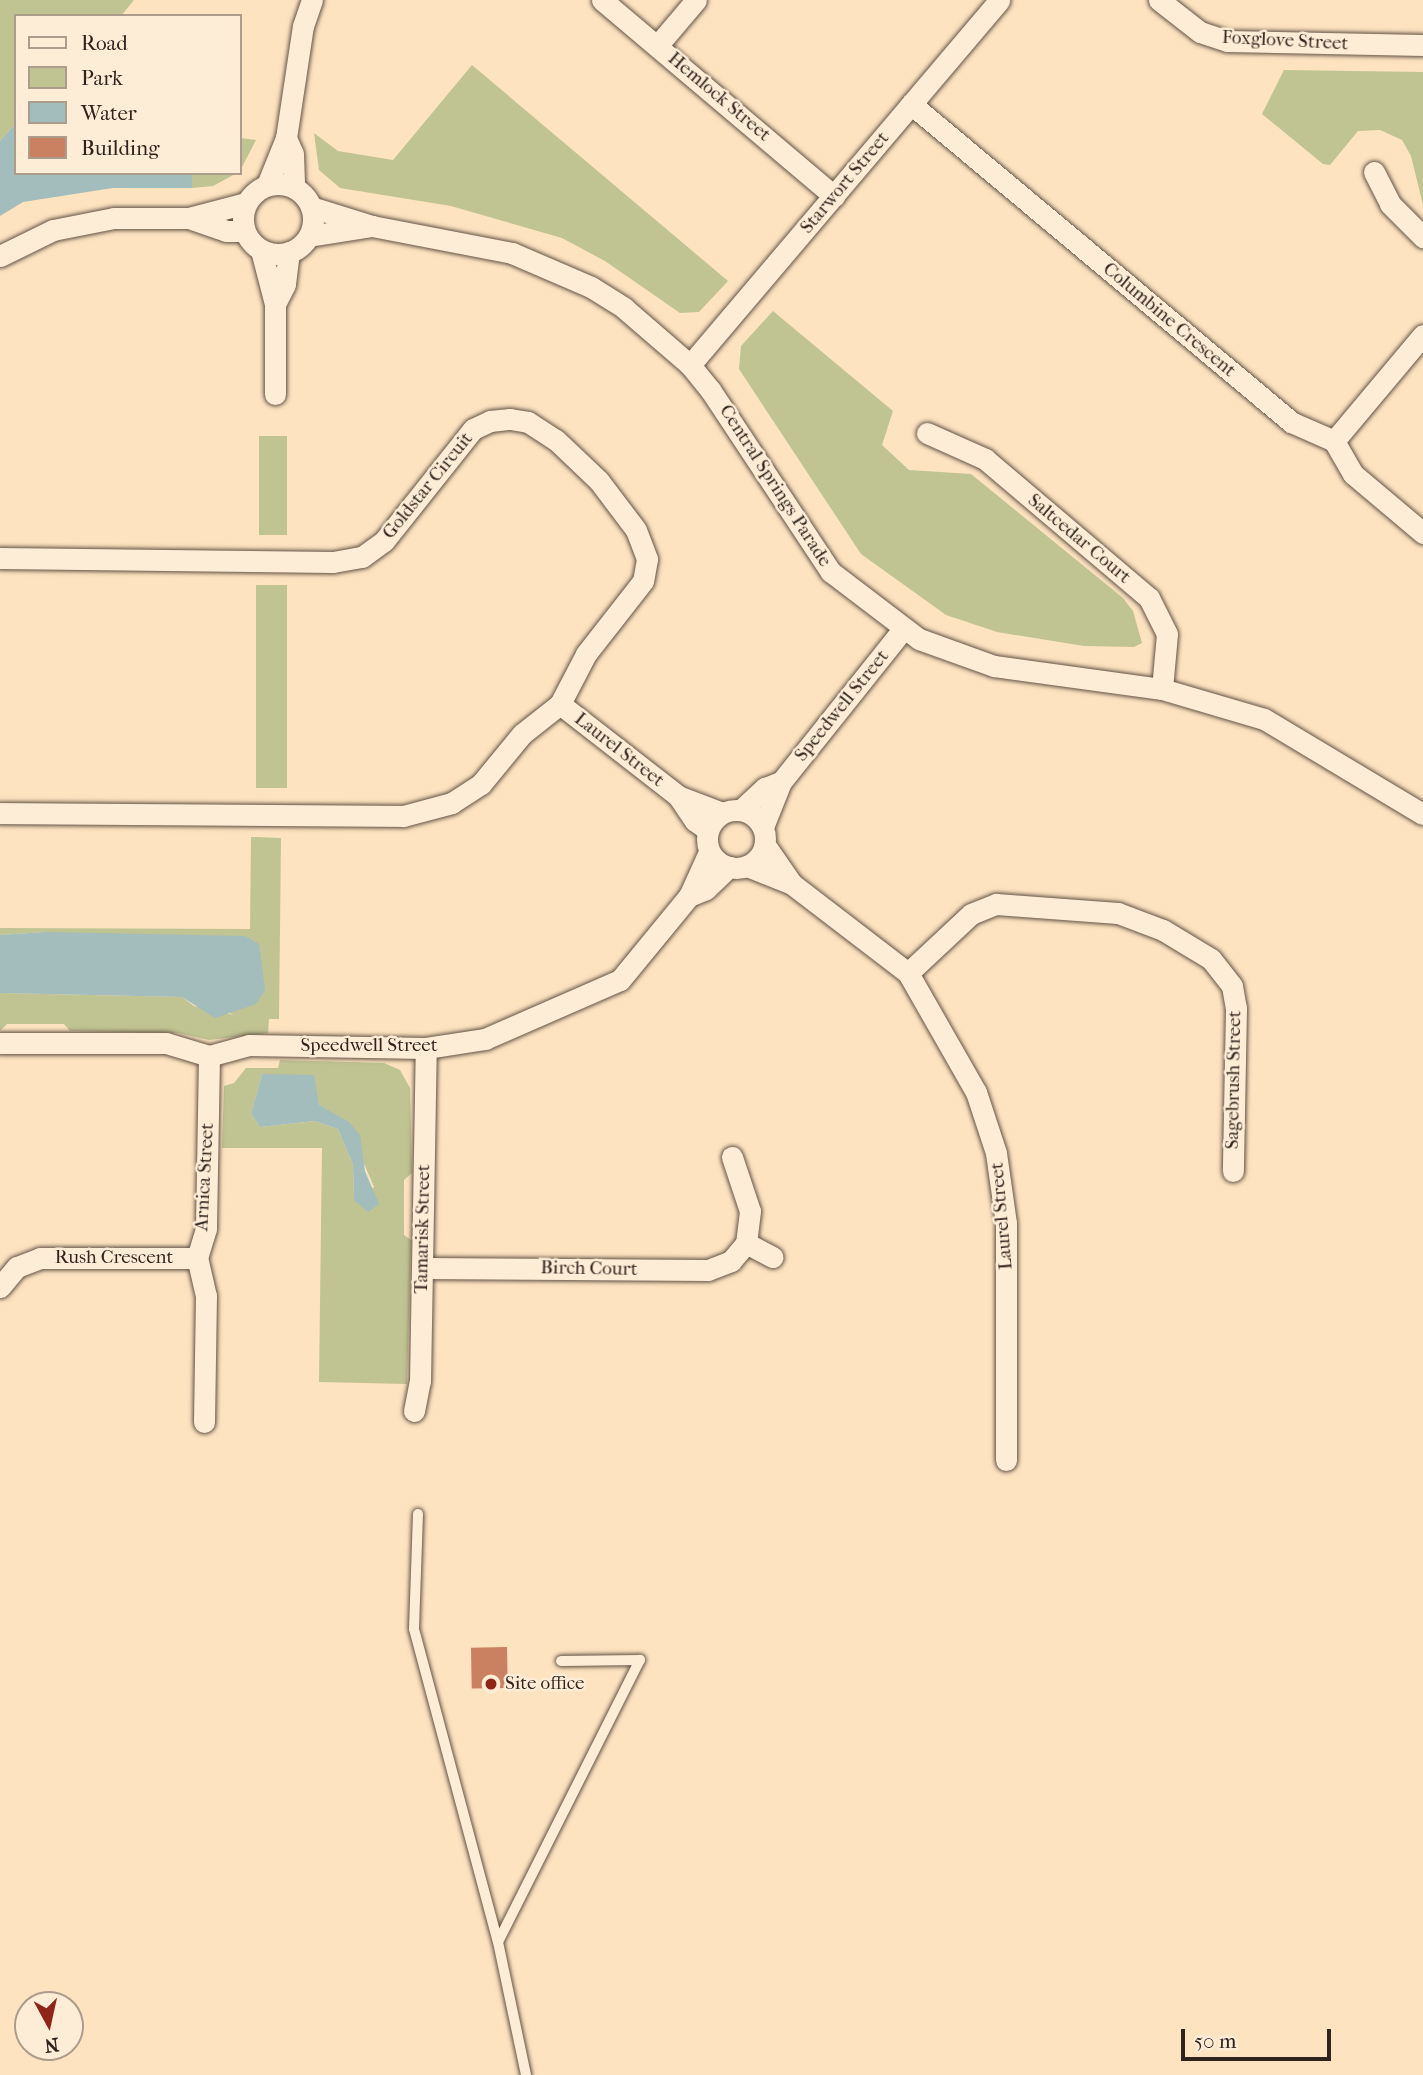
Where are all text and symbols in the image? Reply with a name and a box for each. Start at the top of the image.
legend [14,14,242,175]
street label: Foxglove Street [1221,26,1349,56]
text: Road [81,31,128,55]
street label: Hemlock Street [663,47,775,147]
text: Park [81,66,123,90]
text: Water [81,101,137,125]
street label: Starwort Street [796,127,894,239]
text: Building [81,136,159,160]
street label: Columbine Crescent [1098,258,1240,382]
street label: Central Springs Parade [714,401,836,571]
street label: Goldstar Circuit [378,428,478,544]
street label: Saltcedar Court [1023,489,1135,589]
street label: Speedwell Street [790,646,894,766]
street label: Laurel Street [570,708,668,792]
street label: Sagebrush Street [1221,1010,1247,1150]
street label: Speedwell Street [301,1035,437,1057]
street label: Arnica Street [191,1122,219,1232]
street label: Laurel Street [986,1161,1018,1271]
street label: Tamarisk Street [410,1164,436,1294]
street label: Rush Crescent [55,1247,173,1269]
street label: Birch Court [540,1257,638,1281]
place label: Site office [505,1673,584,1695]
marker: Site office [483,1676,499,1692]
north arrow [14,1991,84,2061]
scale bar [1185,2016,1336,2060]
text: 50 m [1194,2029,1237,2053]
text: N [43,2033,60,2057]

